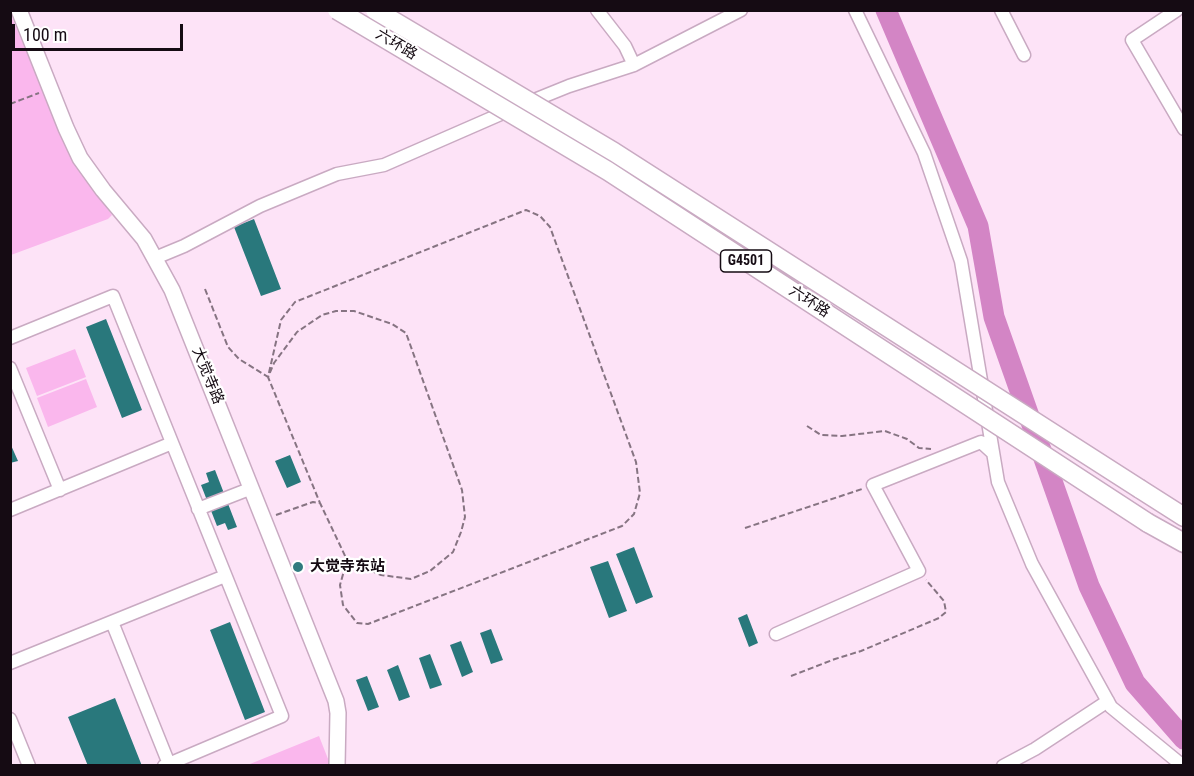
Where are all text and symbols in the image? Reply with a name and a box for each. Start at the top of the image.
scale bar [15,12,186,50]
text: 100 m [23,24,67,45]
street label: 六环路 [372,26,420,64]
road number: G4501 [720,250,771,272]
street label: 六环路 [785,282,833,322]
street label: 大觉寺路 [187,345,227,407]
place label: 大觉寺东站 [310,558,385,576]
marker: 大觉寺东站 [291,560,305,574]

